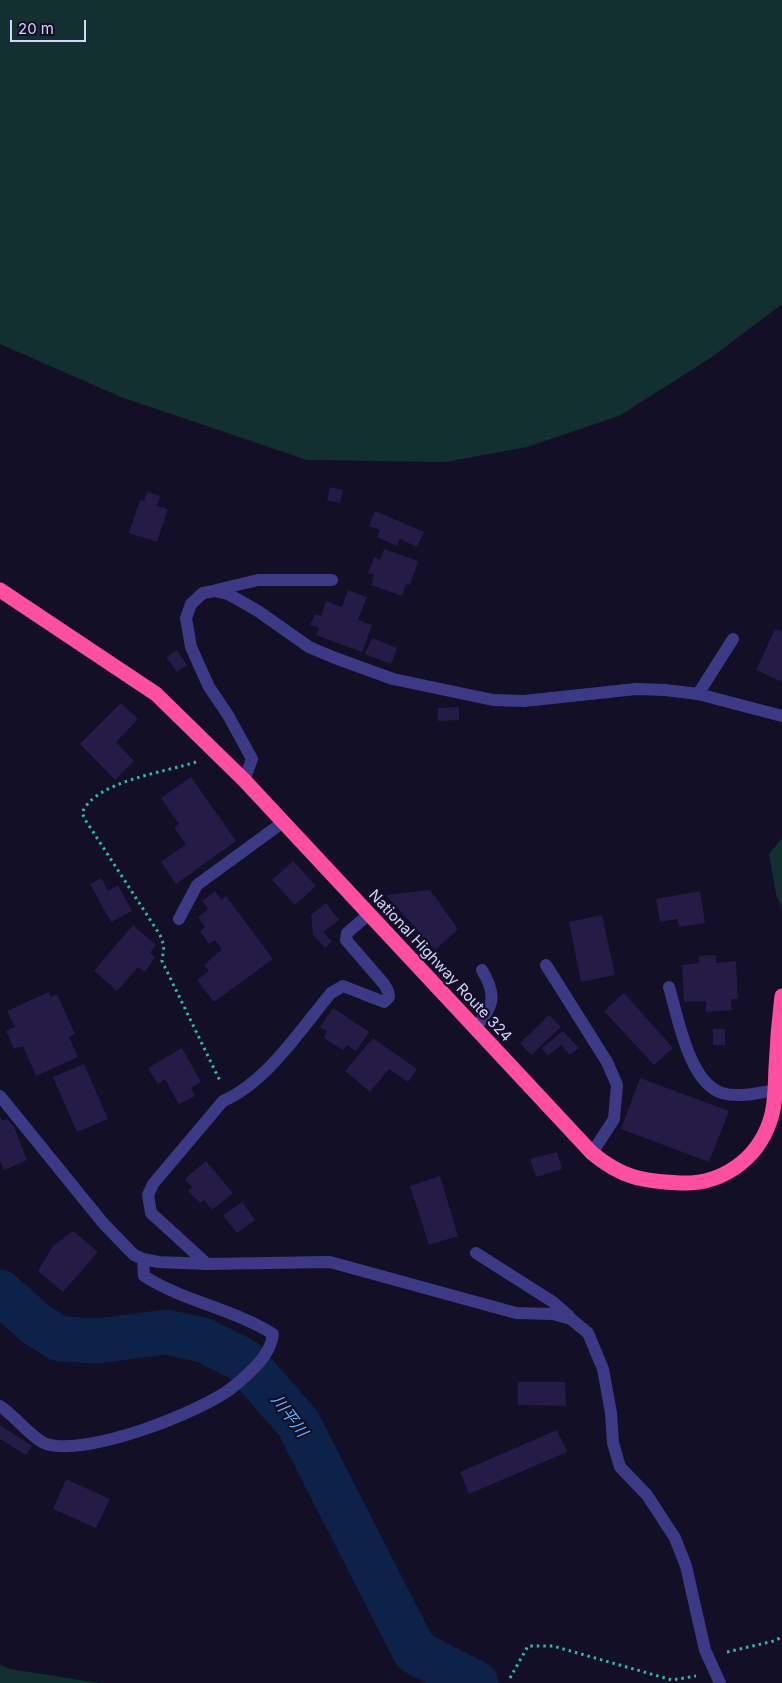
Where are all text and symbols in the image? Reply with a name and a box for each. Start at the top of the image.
scale bar [12,10,89,42]
text: 20 m [18,19,54,38]
street label: National Highway Route 324 [365,886,515,1046]
water label: 川平川 [267,1391,311,1441]

